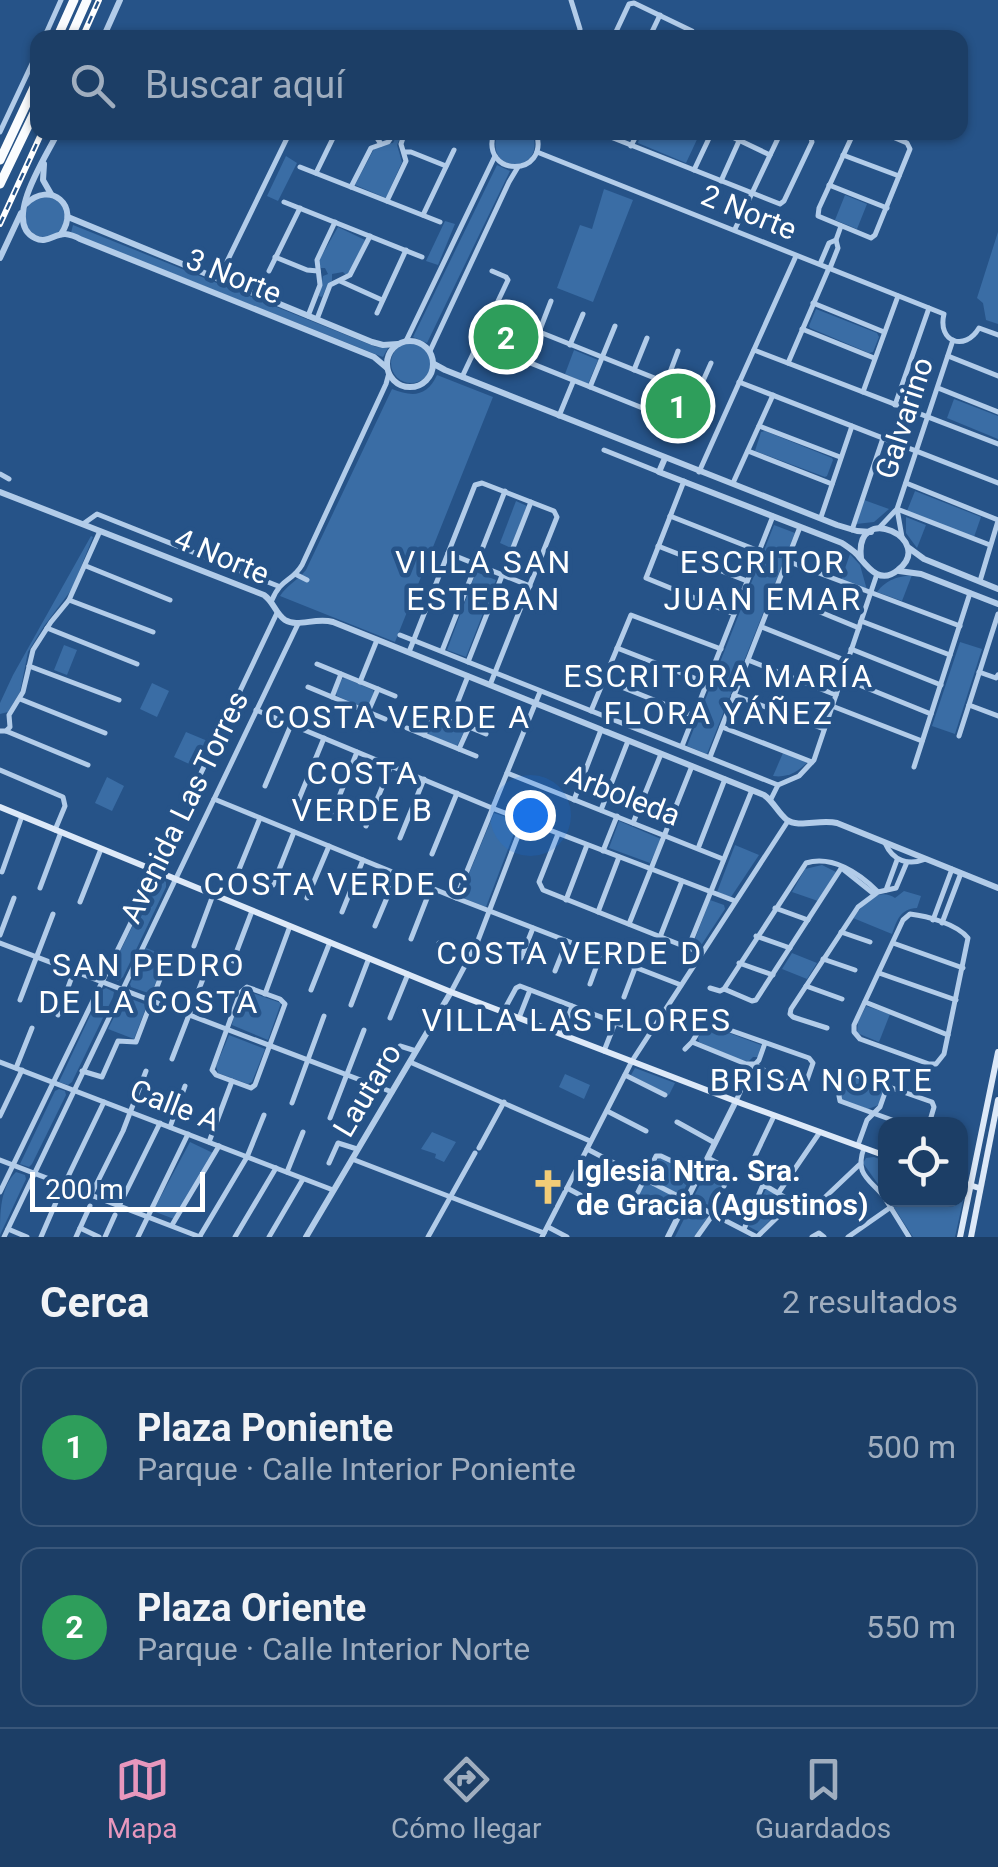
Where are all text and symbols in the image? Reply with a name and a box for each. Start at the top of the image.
search box [30,30,968,140]
icon: search [65,58,120,113]
text: Buscar aquí [145,63,345,107]
street label: 2 Norte [696,177,802,247]
street label: 3 Norte [181,241,287,311]
pin: 2 [474,300,538,374]
street label: Galvarino [868,353,940,483]
pin: 1 [646,368,710,444]
street label: 4 Norte [169,520,275,592]
district label: VILLA SAN ESTEBAN [395,543,573,618]
district label: ESCRITOR JUAN EMAR [663,543,863,618]
district label: ESCRITORA MARÍA FLORA YÁÑEZ [563,657,875,732]
street label: Avenida Las Torres [113,685,255,929]
district label: COSTA VERDE A [264,698,532,736]
district label: COSTA VERDE B [292,754,434,829]
street label: Arboleda [561,757,685,833]
your location [505,790,556,841]
district label: COSTA VERDE C [203,865,471,903]
district label: COSTA VERDE D [436,934,704,972]
district label: SAN PEDRO DE LA COSTA [38,946,260,1021]
district label: VILLA LAS FLORES [422,1001,732,1039]
street label: Lautaro [326,1037,408,1143]
district label: BRISA NORTE [710,1061,934,1099]
street label: Calle A [125,1072,225,1138]
map controls [878,1117,968,1207]
button: locate [878,1117,968,1207]
place label: Iglesia Ntra. Sra. de Gracia (Agustinos) [576,1153,868,1222]
scale bar [30,1167,205,1212]
church icon: Iglesia Ntra. Sra. de Gracia (Agustinos) [529,1168,567,1206]
text: 200 m [45,1173,124,1206]
text: Cerca [40,1278,150,1327]
text: 2 resultados [782,1283,958,1321]
text: Plaza Poniente [137,1406,393,1450]
text: 1 [65,1428,84,1466]
text: 500 m [866,1428,956,1466]
text: Parque · Calle Interior Poniente [137,1450,576,1488]
text: Plaza Oriente [137,1586,366,1630]
text: 2 [65,1608,84,1646]
text: 550 m [866,1608,956,1646]
text: Parque · Calle Interior Norte [137,1630,530,1668]
tab: Mapa [107,1752,177,1845]
tab: Cómo llegar [391,1752,541,1845]
tab: Guardados [755,1752,891,1845]

